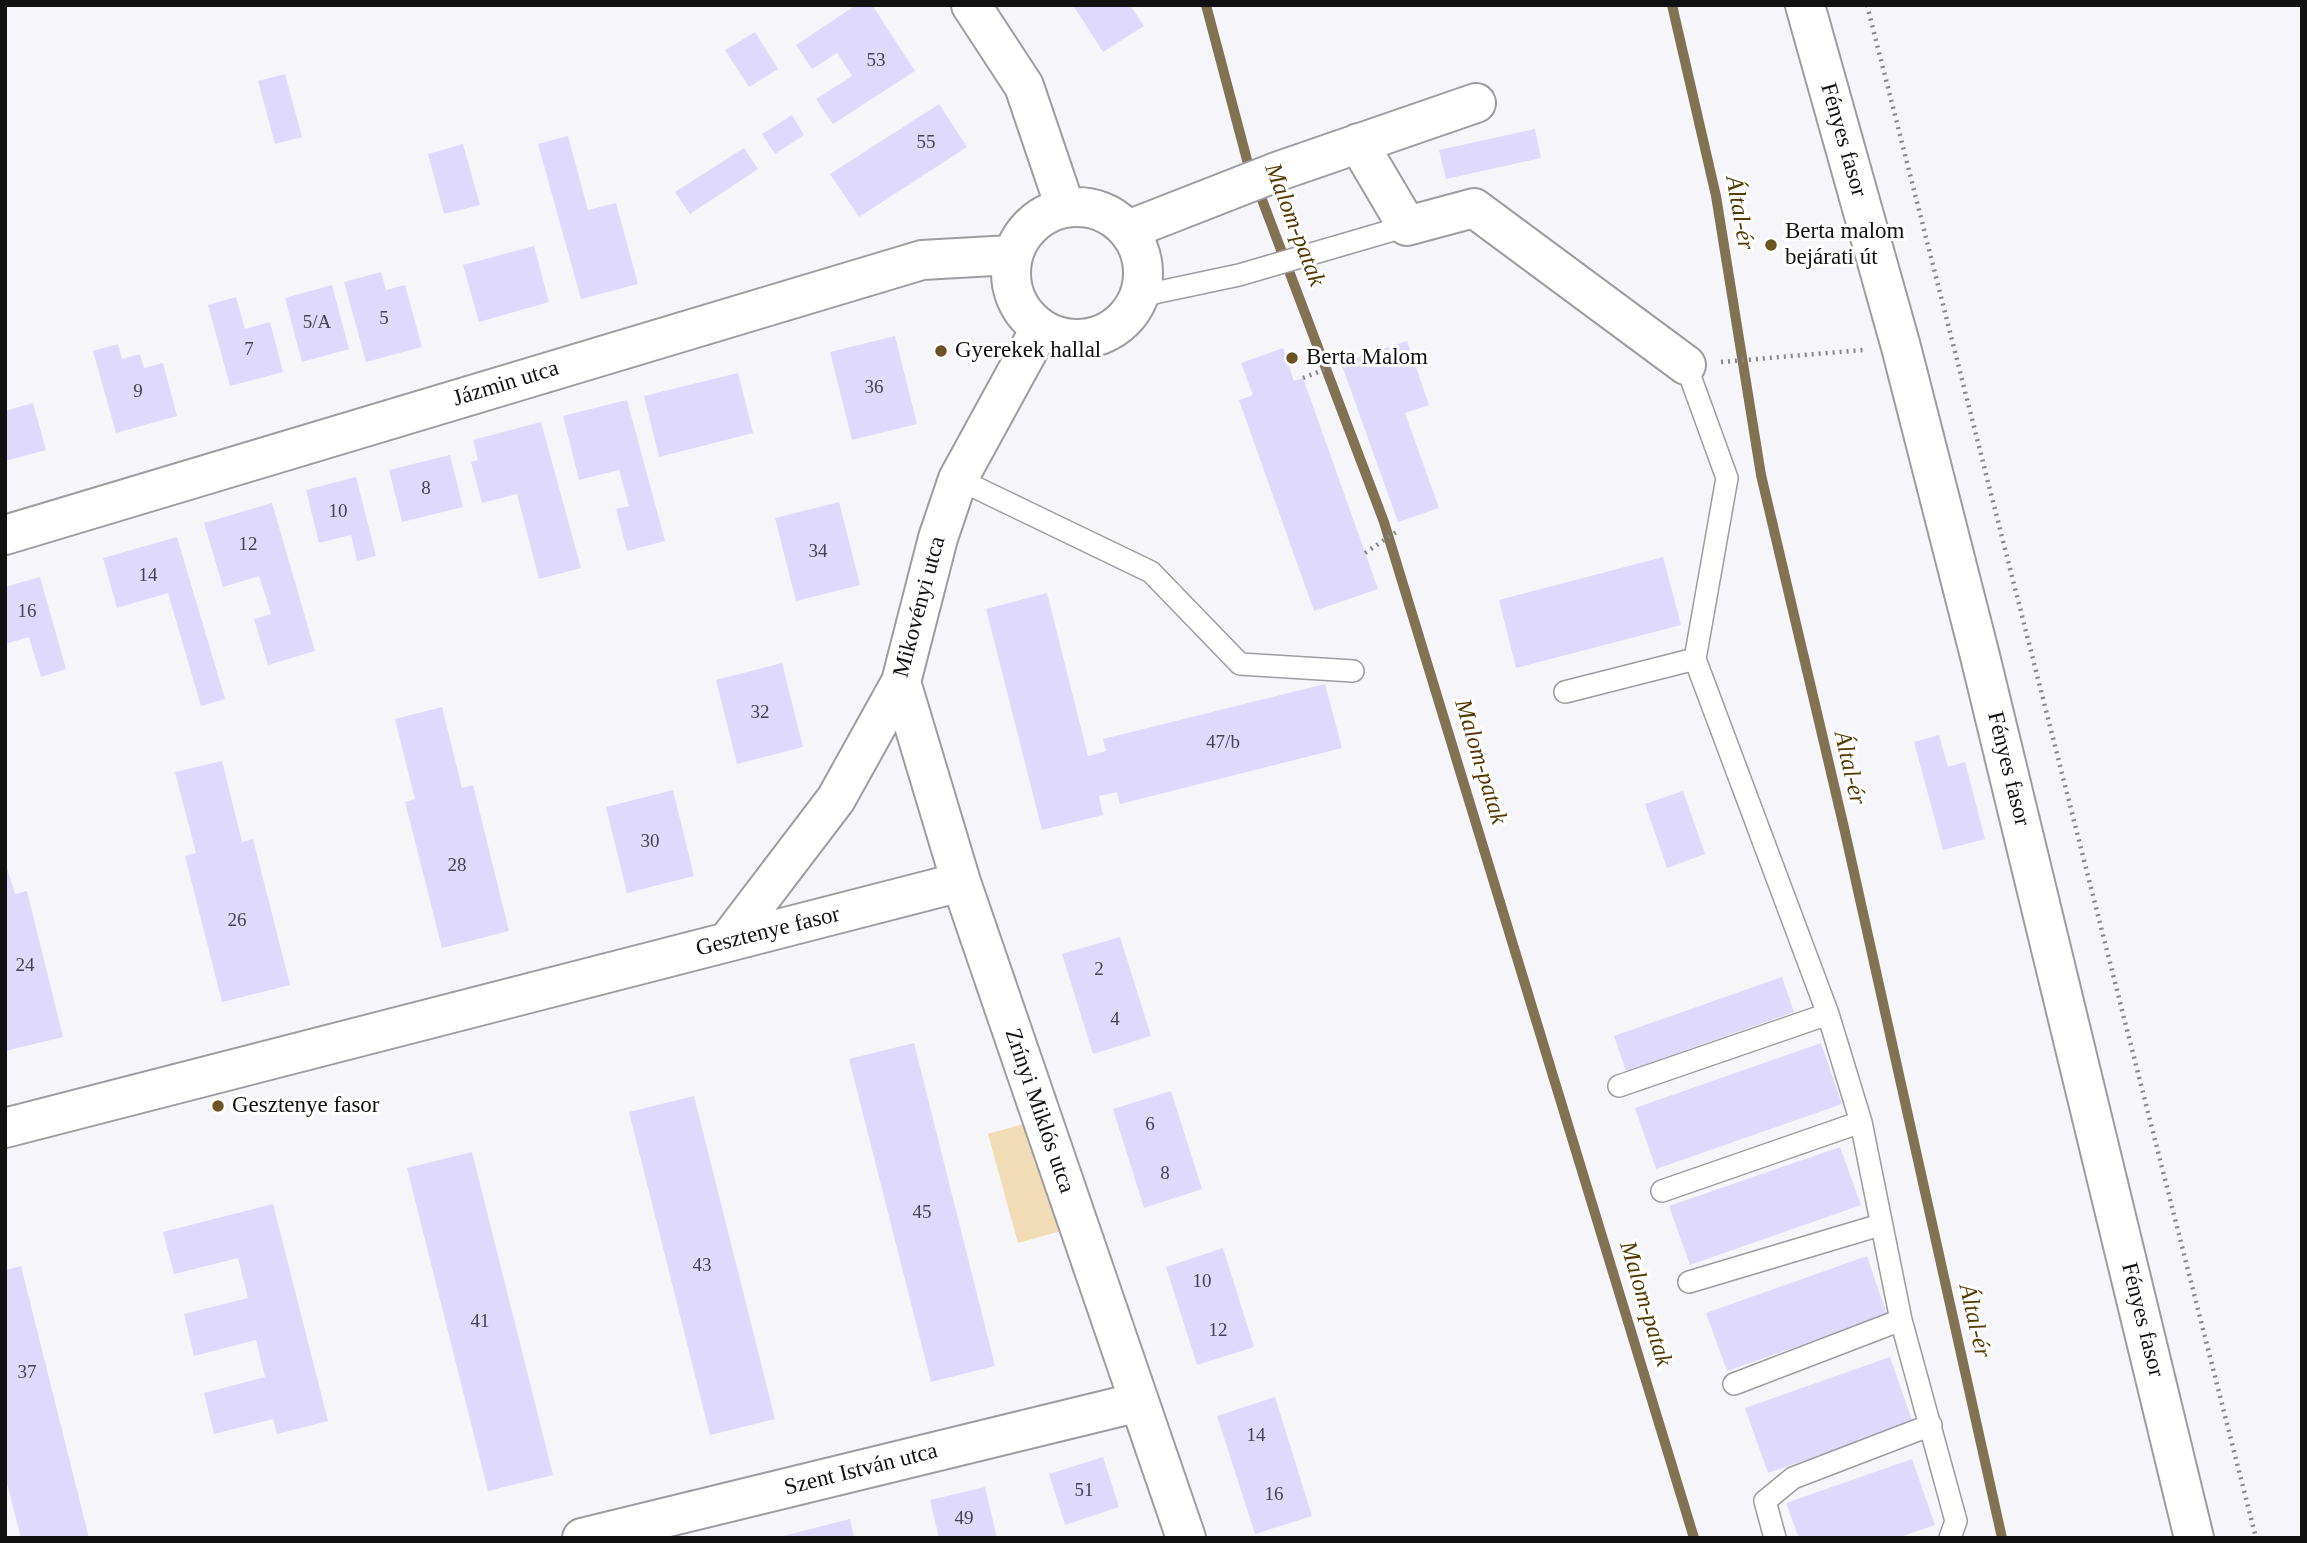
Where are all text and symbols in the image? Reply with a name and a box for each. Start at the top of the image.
house number: 53 [866,50,886,72]
street label: Fényes fasor [1814,80,1872,200]
house number: 55 [916,132,936,154]
water label: Malom-patak [1257,159,1331,291]
water label: Által-ér [1718,174,1760,252]
place label: Berta malom bejárati út [1785,218,1904,272]
marker: Berta malom bejárati út [1763,237,1779,253]
house number: 5 [379,308,389,330]
house number: 5/A [303,312,331,334]
place label: Gyerekek hallal [955,337,1101,365]
house number: 7 [244,339,254,361]
marker: Gyerekek hallal [933,343,949,359]
place label: Berta Malom [1306,344,1428,372]
marker: Berta Malom [1284,350,1300,366]
street label: Jázmin utca [450,355,562,413]
house number: 36 [864,377,884,399]
house number: 9 [133,381,143,403]
house number: 8 [421,478,431,500]
house number: 10 [328,501,348,523]
street label: Mikovényi utca [888,533,952,681]
house number: 12 [239,534,258,556]
house number: 34 [808,541,828,563]
house number: 14 [138,565,158,587]
house number: 16 [18,601,36,623]
water label: Malom-patak [1447,696,1513,828]
house number: 32 [750,702,770,724]
street label: Fényes fasor [1980,709,2036,829]
water label: Által-ér [1827,728,1871,808]
house number: 47/b [1206,732,1240,754]
house number: 30 [640,831,660,853]
house number: 28 [448,855,467,877]
street label: Gesztenye fasor [693,901,843,963]
house number: 26 [228,910,246,932]
house number: 24 [16,955,34,977]
house number: 2 [1094,959,1104,981]
house number: 4 [1110,1009,1120,1031]
street label: Zrínyi Miklós utca [998,1025,1080,1197]
place label: Gesztenye fasor [232,1092,380,1120]
marker: Gesztenye fasor [210,1098,226,1114]
house number: 6 [1145,1114,1155,1136]
house number: 8 [1160,1163,1170,1185]
house number: 45 [912,1202,932,1224]
water label: Malom-patak [1612,1238,1678,1370]
house number: 43 [692,1255,712,1277]
street label: Fényes fasor [2114,1260,2170,1380]
house number: 10 [1192,1271,1212,1293]
water label: Által-ér [1952,1281,1996,1361]
house number: 41 [470,1311,490,1333]
house number: 12 [1208,1320,1228,1342]
house number: 37 [18,1362,36,1384]
house number: 14 [1246,1425,1266,1447]
street label: Szent István utca [781,1438,941,1502]
house number: 51 [1074,1480,1094,1502]
house number: 16 [1264,1484,1284,1506]
house number: 49 [954,1508,974,1530]

